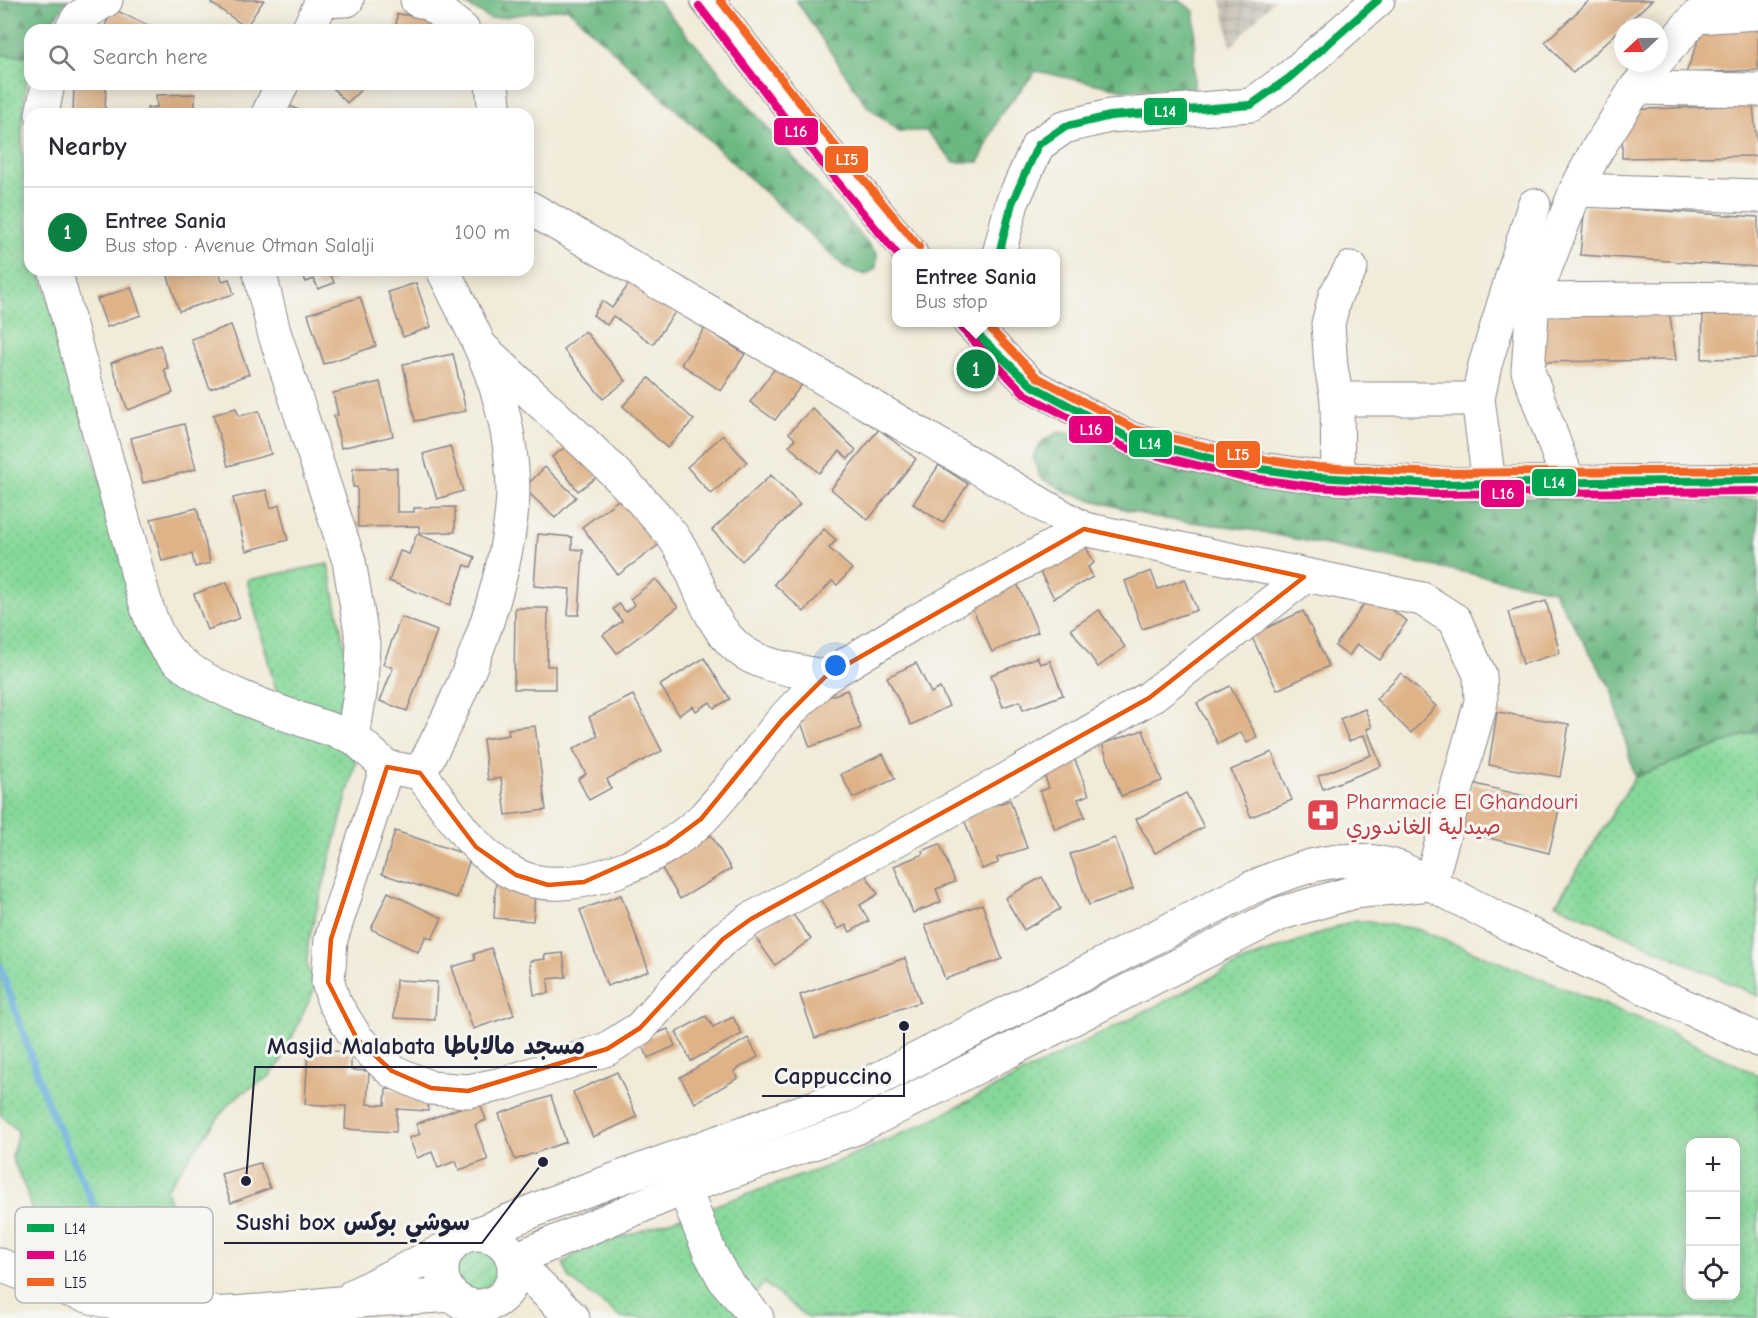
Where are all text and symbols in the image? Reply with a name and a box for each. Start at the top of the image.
north arrow [1614,18,1668,72]
search box [24,24,534,90]
icon: search [45,41,78,74]
text: Search here [93,44,208,70]
line badge: L14 [1143,97,1188,126]
text: L14 [1154,103,1176,121]
line badge: L16 [773,117,819,146]
text: L16 [785,123,807,141]
text: Nearby [48,132,127,162]
line badge: LI5 [824,145,869,174]
text: LI5 [835,151,859,169]
text: Entree Sania [105,208,227,234]
text: 1 [64,221,71,244]
text: 100 m [455,221,510,244]
text: Bus stop · Avenue Otman Salalji [105,234,375,257]
popup [892,249,1060,327]
text: Entree Sania [915,264,1037,290]
text: Bus stop [915,290,988,313]
pin: 1 [956,346,996,392]
line badge: L16 [1068,415,1114,444]
text: L16 [1080,421,1102,439]
line badge: L14 [1128,429,1173,458]
text: L14 [1139,435,1161,453]
line badge: LI5 [1215,440,1261,469]
text: LI5 [1226,446,1250,464]
line badge: L14 [1531,468,1577,497]
text: L14 [1543,474,1565,492]
line badge: L16 [1480,479,1525,508]
text: L16 [1492,485,1514,503]
your location [821,651,850,680]
place label: Pharmacie El Ghandouri صيدلية الغاندوري [1346,789,1578,843]
pharmacy icon: Pharmacie El Ghandouri صيدلية الغاندوري [1305,797,1341,833]
callout: Masjid Malabata مسجد مالاباطا [255,1025,597,1067]
text: Masjid Malabata مسجد مالاباطا [267,1032,585,1060]
callout: Cappuccino [762,1054,904,1096]
text: Cappuccino [774,1062,892,1090]
map controls [1686,1138,1740,1300]
button: + [1686,1138,1740,1192]
button: − [1686,1192,1740,1246]
callout: Sushi box سوشي بوكس [224,1201,482,1243]
legend [15,1207,213,1303]
text: Sushi box سوشي بوكس [236,1208,470,1243]
text: L14 [64,1220,86,1238]
button: locate [1686,1246,1740,1300]
text: L16 [64,1247,87,1265]
text: LI5 [64,1274,87,1292]

